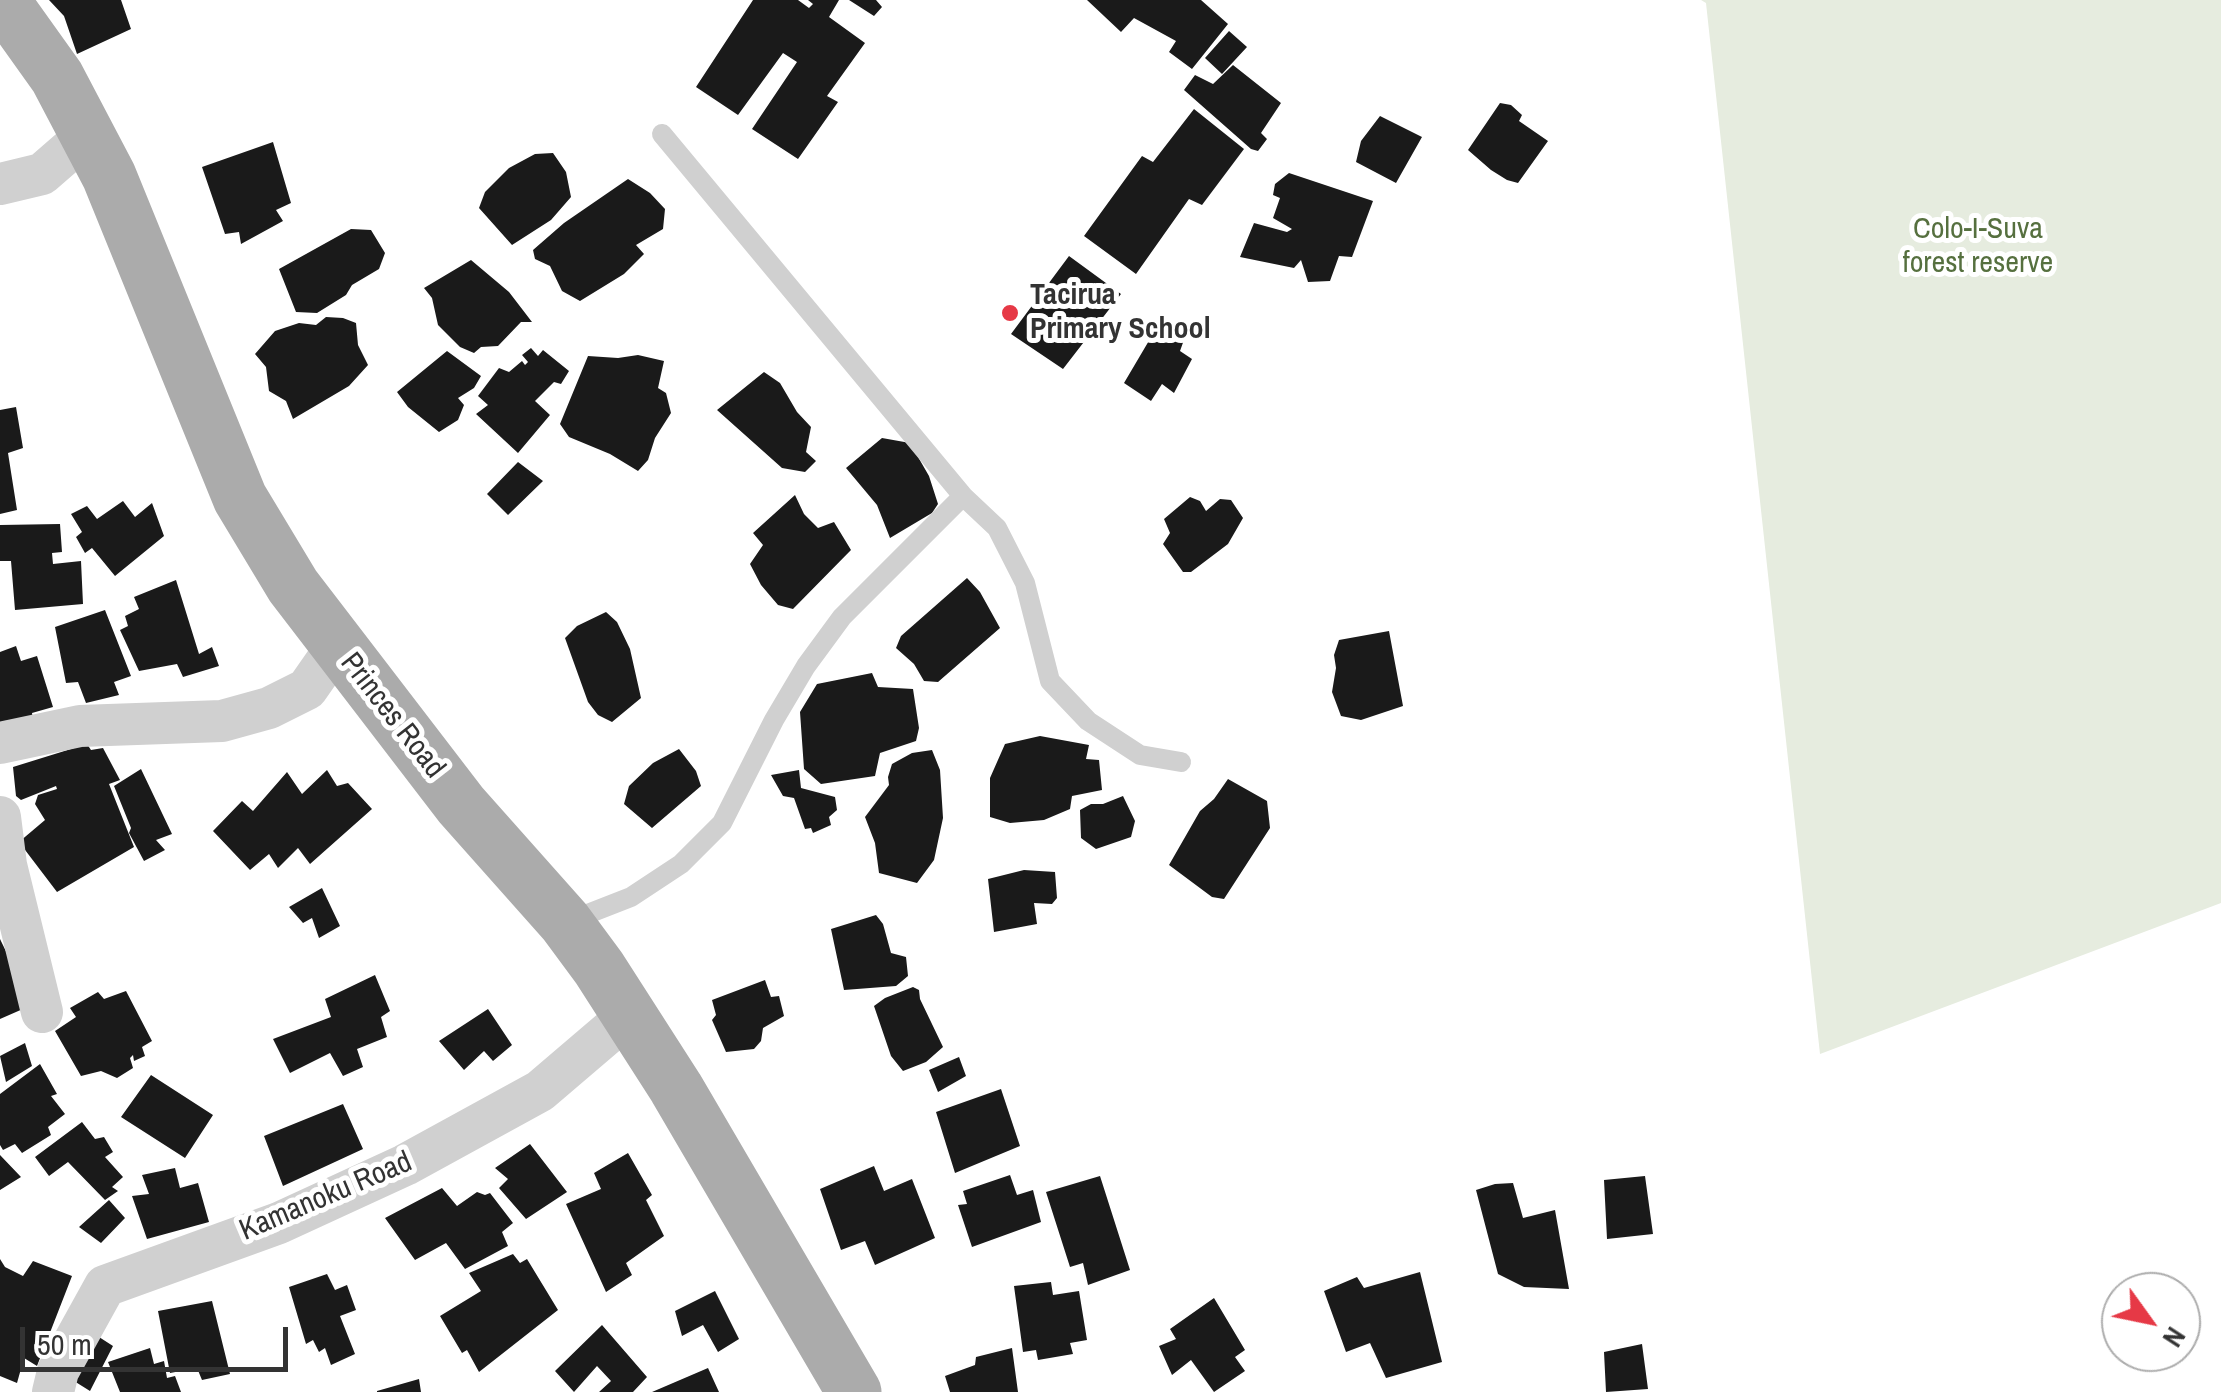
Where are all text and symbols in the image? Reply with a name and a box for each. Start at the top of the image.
park label: Colo-I-Suva forest reserve [1903,212,2053,282]
place label: Tacirua Primary School [1030,278,1210,348]
marker: Tacirua Primary School [999,302,1021,324]
street label: Princes Road [332,646,452,786]
street label: Kamanoku Road [235,1145,417,1249]
north arrow [2101,1272,2201,1372]
scale bar [25,1307,292,1369]
text: N [2154,1320,2195,1355]
text: 50 m [37,1324,92,1364]

